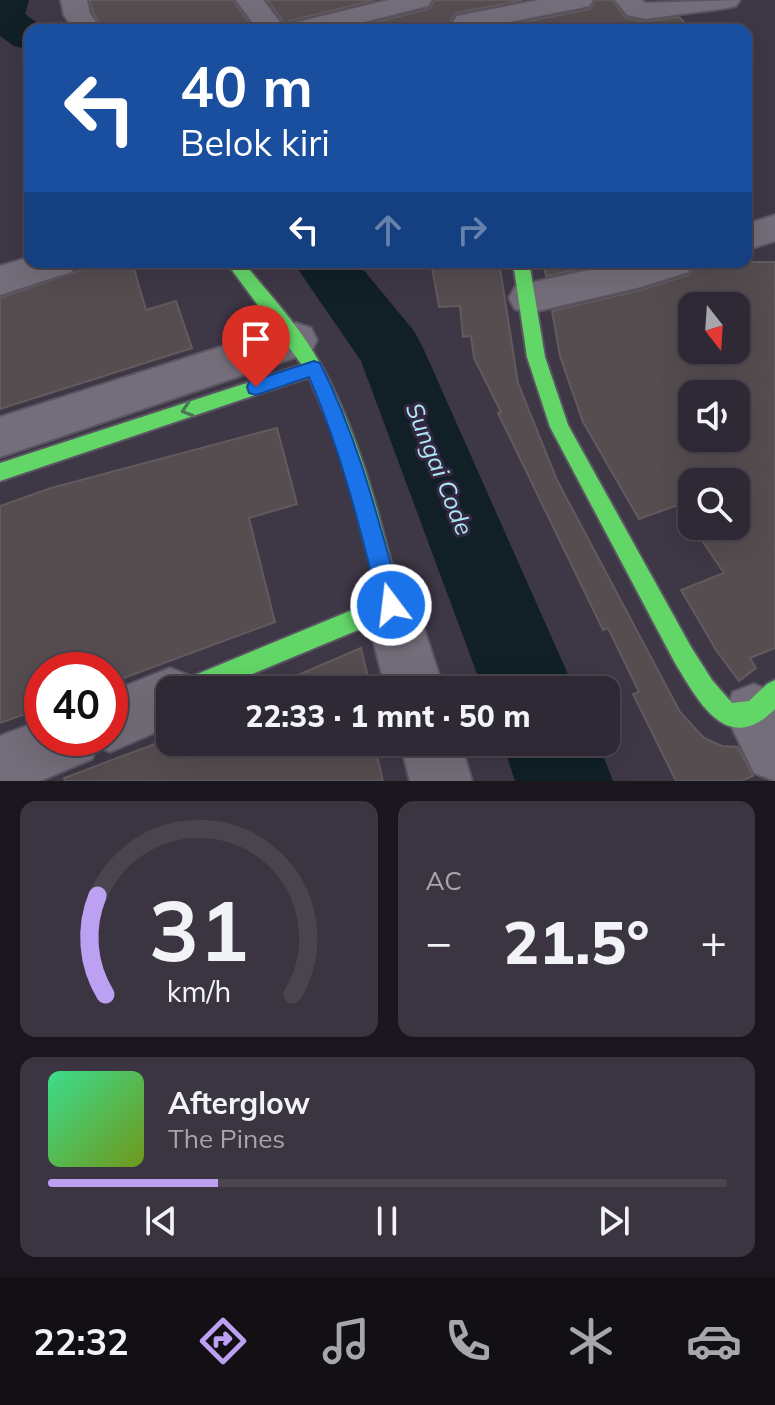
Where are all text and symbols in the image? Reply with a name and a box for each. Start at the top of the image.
text: 40 m [180,51,313,121]
icon: left [48,56,152,160]
text: Belok kiri [180,120,330,165]
icon: left [282,208,326,252]
icon: ahead [366,208,410,252]
icon: right [450,208,494,252]
north arrow [678,292,750,364]
map controls [678,292,750,540]
pin [222,305,290,387]
icon: arrive [234,317,278,361]
button: sound [678,380,750,452]
water label: Sungai Code [400,398,480,539]
one-way arrow [181,401,194,417]
button: search [678,468,750,540]
position arrow [349,563,433,647]
speed limit sign: 40 [24,652,128,756]
text: 22:33 · 1 mnt · 50 m [245,697,531,735]
text: AC [426,864,462,897]
text: 31 [149,877,249,982]
text: 21.5° [503,904,650,979]
text: − [426,914,452,969]
text: + [701,914,727,969]
text: km/h [166,973,231,1009]
text: Afterglow [168,1084,310,1122]
text: The Pines [168,1122,285,1155]
icon: previous [139,1199,183,1243]
icon: pause [365,1199,409,1243]
icon: next [592,1199,636,1243]
icon: directions [195,1313,251,1369]
icon: music [318,1313,374,1369]
icon: phone [440,1313,496,1369]
icon: climate [563,1313,619,1369]
icon: car [686,1313,742,1369]
text: 22:32 [33,1319,129,1364]

